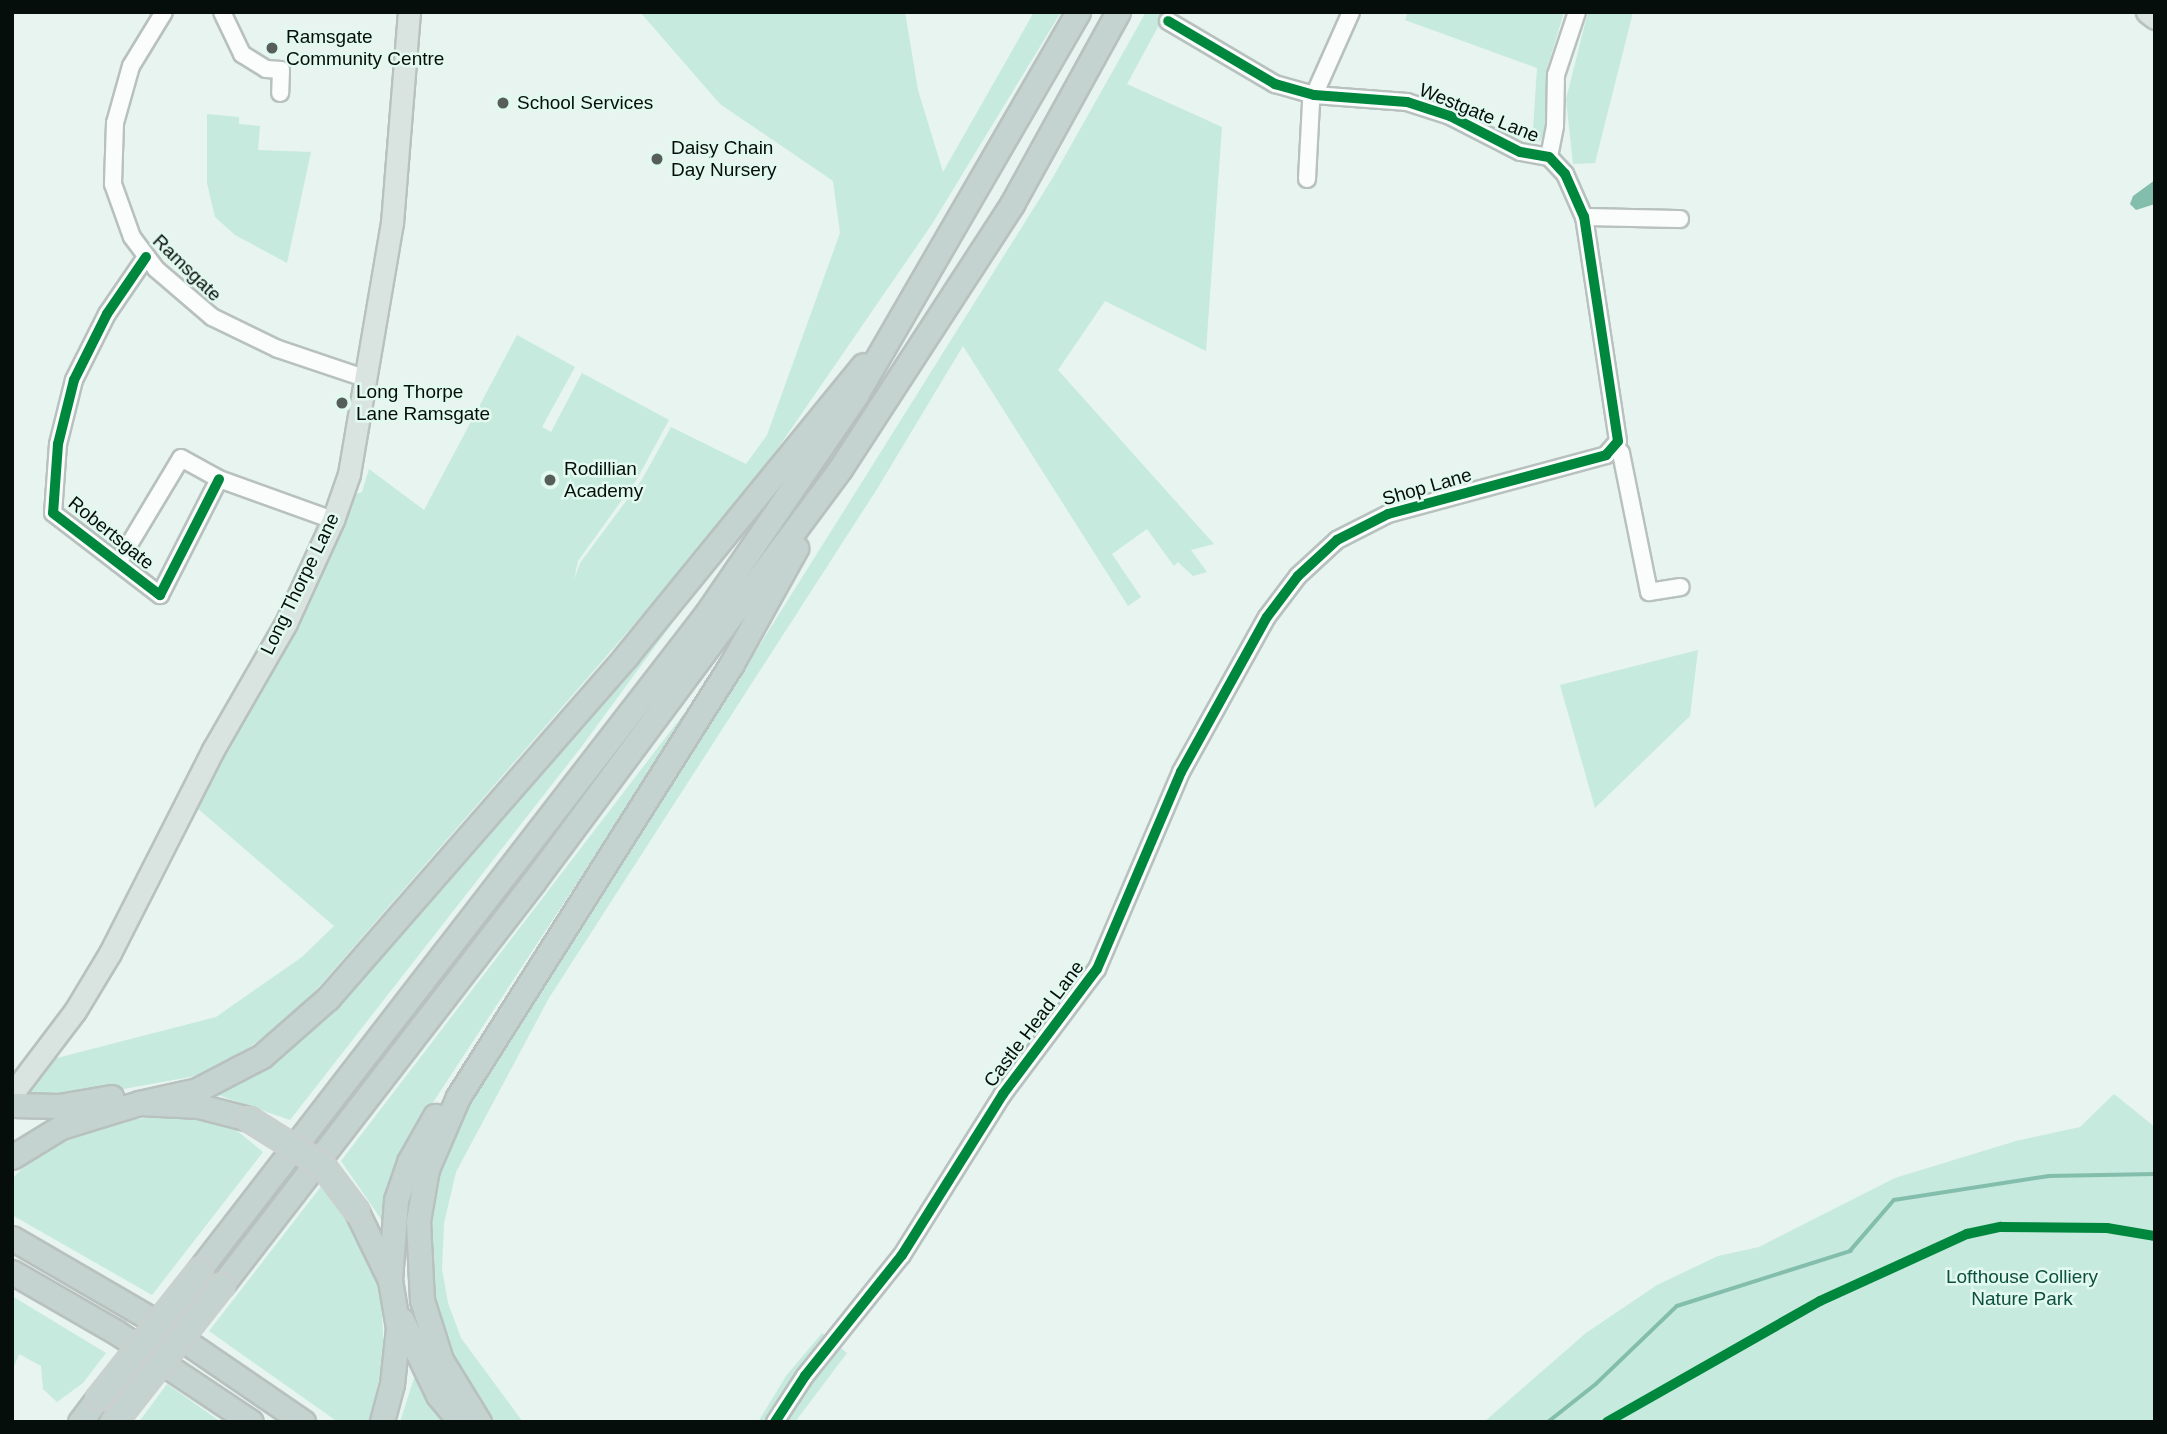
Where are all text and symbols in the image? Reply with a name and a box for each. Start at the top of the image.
place label: Ramsgate Community Centre [286,26,444,70]
marker: Ramsgate Community Centre [264,40,280,56]
street label: Westgate Lane [1416,79,1542,147]
place label: School Services [517,92,653,114]
marker: School Services [495,95,511,111]
place label: Daisy Chain Day Nursery [671,137,777,181]
marker: Daisy Chain Day Nursery [649,151,665,167]
street label: Ramsgate [148,230,226,306]
place label: Long Thorpe Lane Ramsgate [356,381,490,425]
marker: Long Thorpe Lane Ramsgate [334,395,350,411]
place label: Rodillian Academy [564,458,643,502]
street label: Shop Lane [1380,463,1474,511]
marker: Rodillian Academy [542,472,558,488]
street label: Robertsgate [64,492,158,574]
street label: Long Thorpe Lane [256,509,344,659]
street label: Castle Head Lane [979,956,1089,1092]
park label: Lofthouse Colliery Nature Park [1946,1266,2098,1310]

